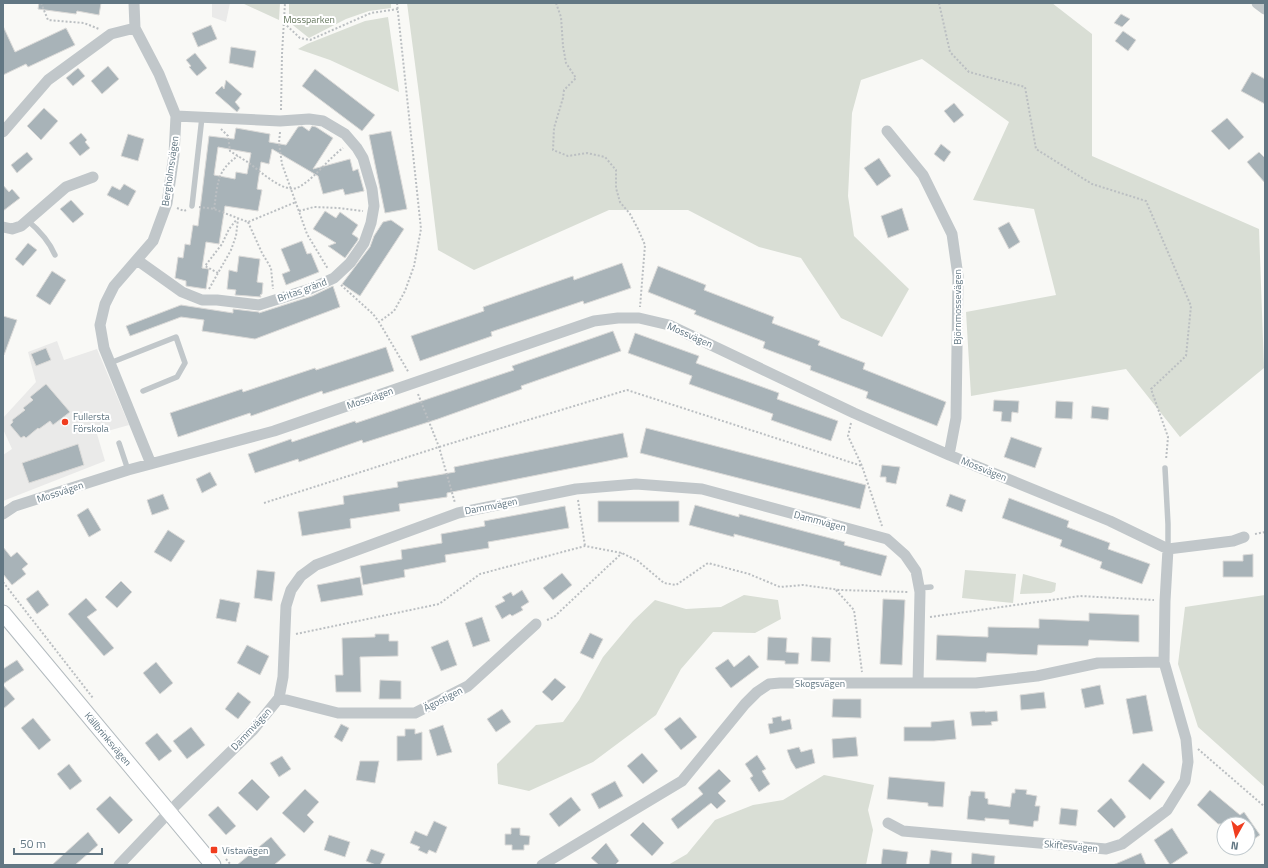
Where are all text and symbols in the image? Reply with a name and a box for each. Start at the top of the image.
park label: Mossparken [283,12,335,27]
street label: Bergholmsvägen [158,135,182,207]
street label: Björnmossevägen [950,269,965,345]
street label: Britas gränd [275,274,329,306]
street label: Mossvägen [665,318,715,352]
street label: Mossvägen [345,383,395,413]
place label: Fullersta Förskola [73,409,110,436]
marker: Fullersta Förskola [60,417,70,427]
street label: Mossvägen [959,453,1009,485]
street label: Mossvägen [35,477,85,507]
street label: Dammvägen [463,494,519,518]
street label: Dammvägen [792,507,848,535]
street label: Skogsvägen [795,676,845,691]
street label: Ägostigen [421,683,465,715]
street label: Dammvägen [227,704,275,754]
street label: Källbrinksvägen [81,709,135,769]
north arrow [1216,816,1256,856]
scale bar [14,830,102,856]
text: 50 m [20,834,46,853]
street label: Skiftesvägen [1043,836,1099,856]
text: N [1230,837,1239,854]
place label: Vistavägen [222,843,268,858]
marker: Vistavägen [209,845,219,855]

